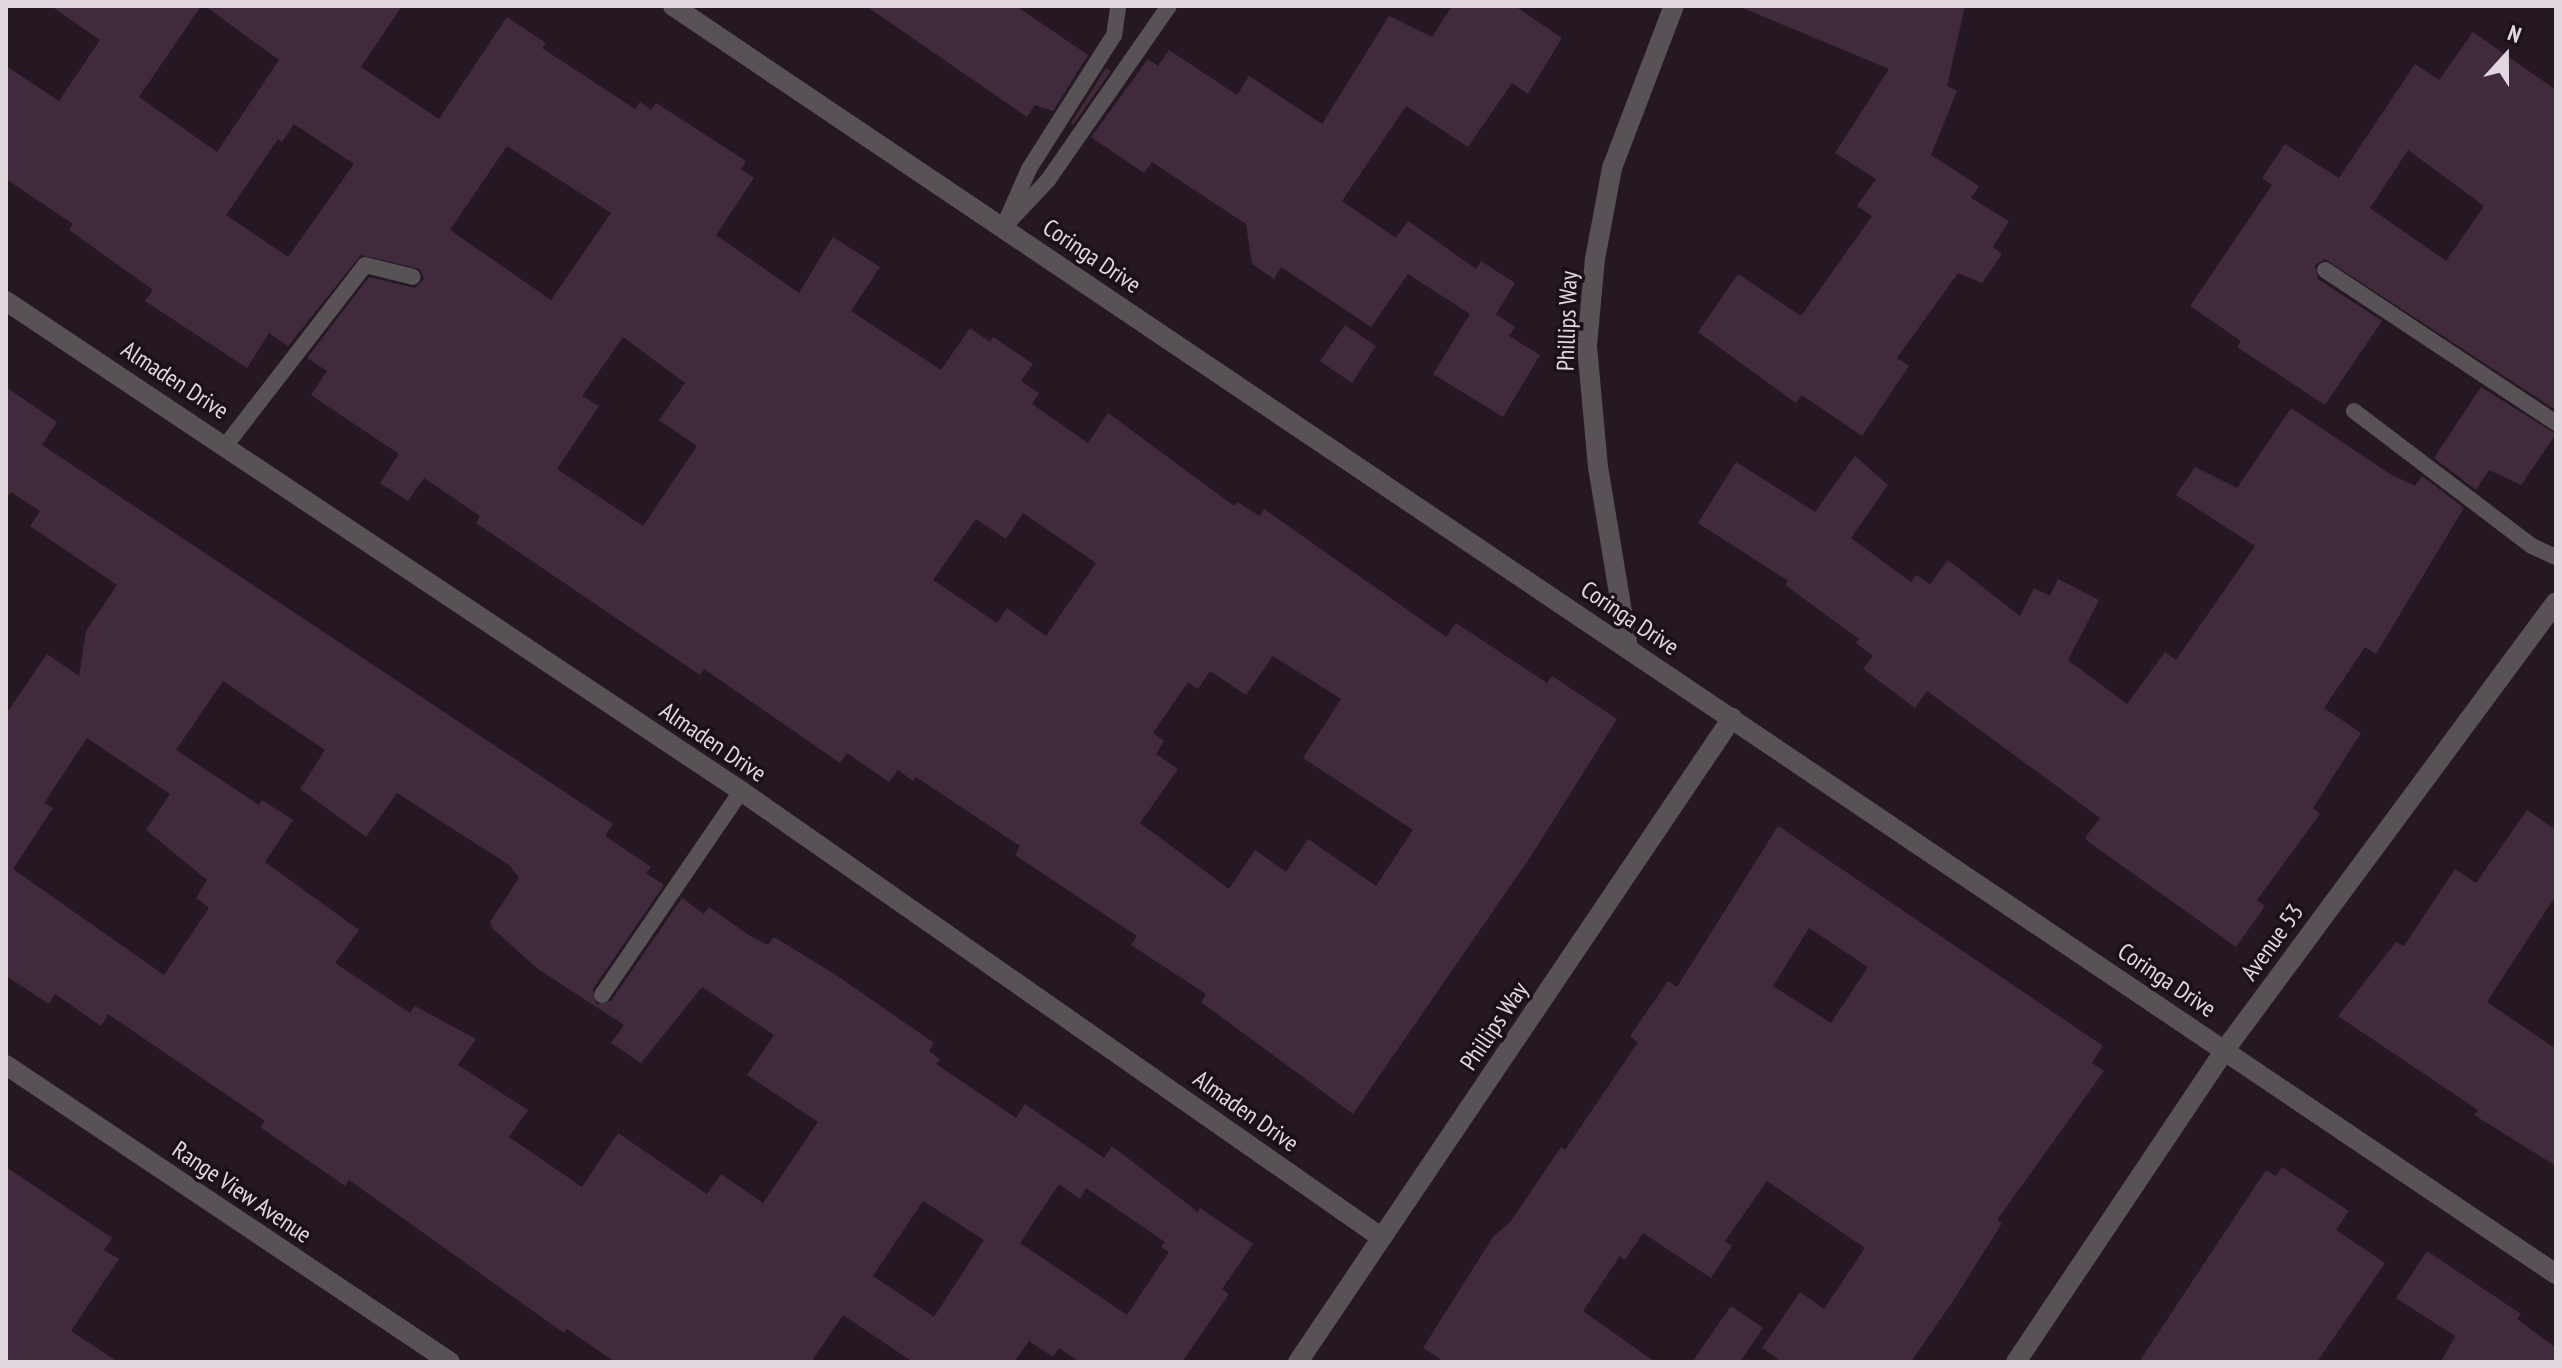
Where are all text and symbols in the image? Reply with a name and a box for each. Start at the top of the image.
north arrow [2466,16,2546,96]
text: N [2504,18,2525,49]
street label: Coringa Drive [1038,213,1146,299]
street label: Phillips Way [1551,270,1583,372]
street label: Almaden Drive [116,335,234,425]
street label: Coringa Drive [1576,575,1684,661]
street label: Almaden Drive [654,696,772,788]
street label: Avenue 53 [2235,898,2309,986]
street label: Coringa Drive [2113,937,2221,1023]
street label: Phillips Way [1454,976,1534,1076]
street label: Almaden Drive [1188,1064,1304,1158]
street label: Range View Avenue [166,1134,318,1250]

